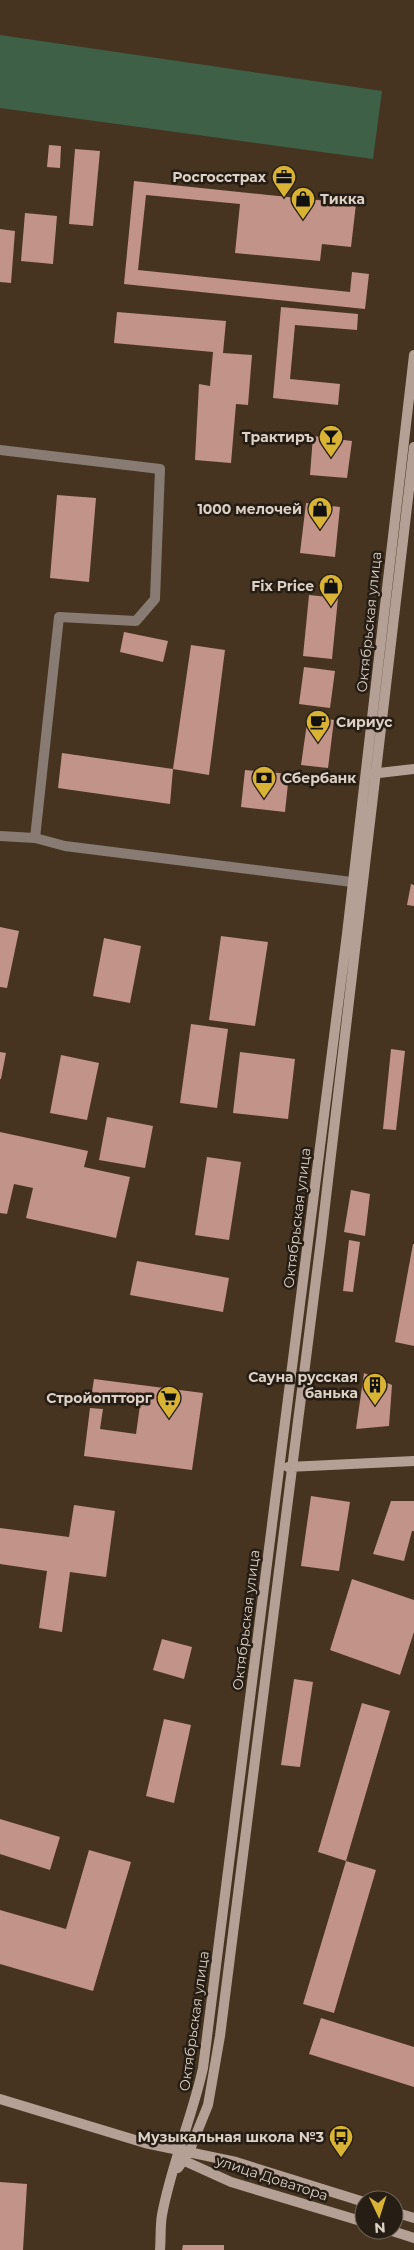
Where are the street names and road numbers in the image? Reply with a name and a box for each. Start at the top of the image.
street label: Октябрьская улица [353,551,385,693]
street label: Октябрьская улица [279,1147,315,1289]
street label: Октябрьская улица [228,1549,264,1691]
street label: Октябрьская улица [175,1950,213,2092]
street label: улица Доватора [213,2151,330,2205]

